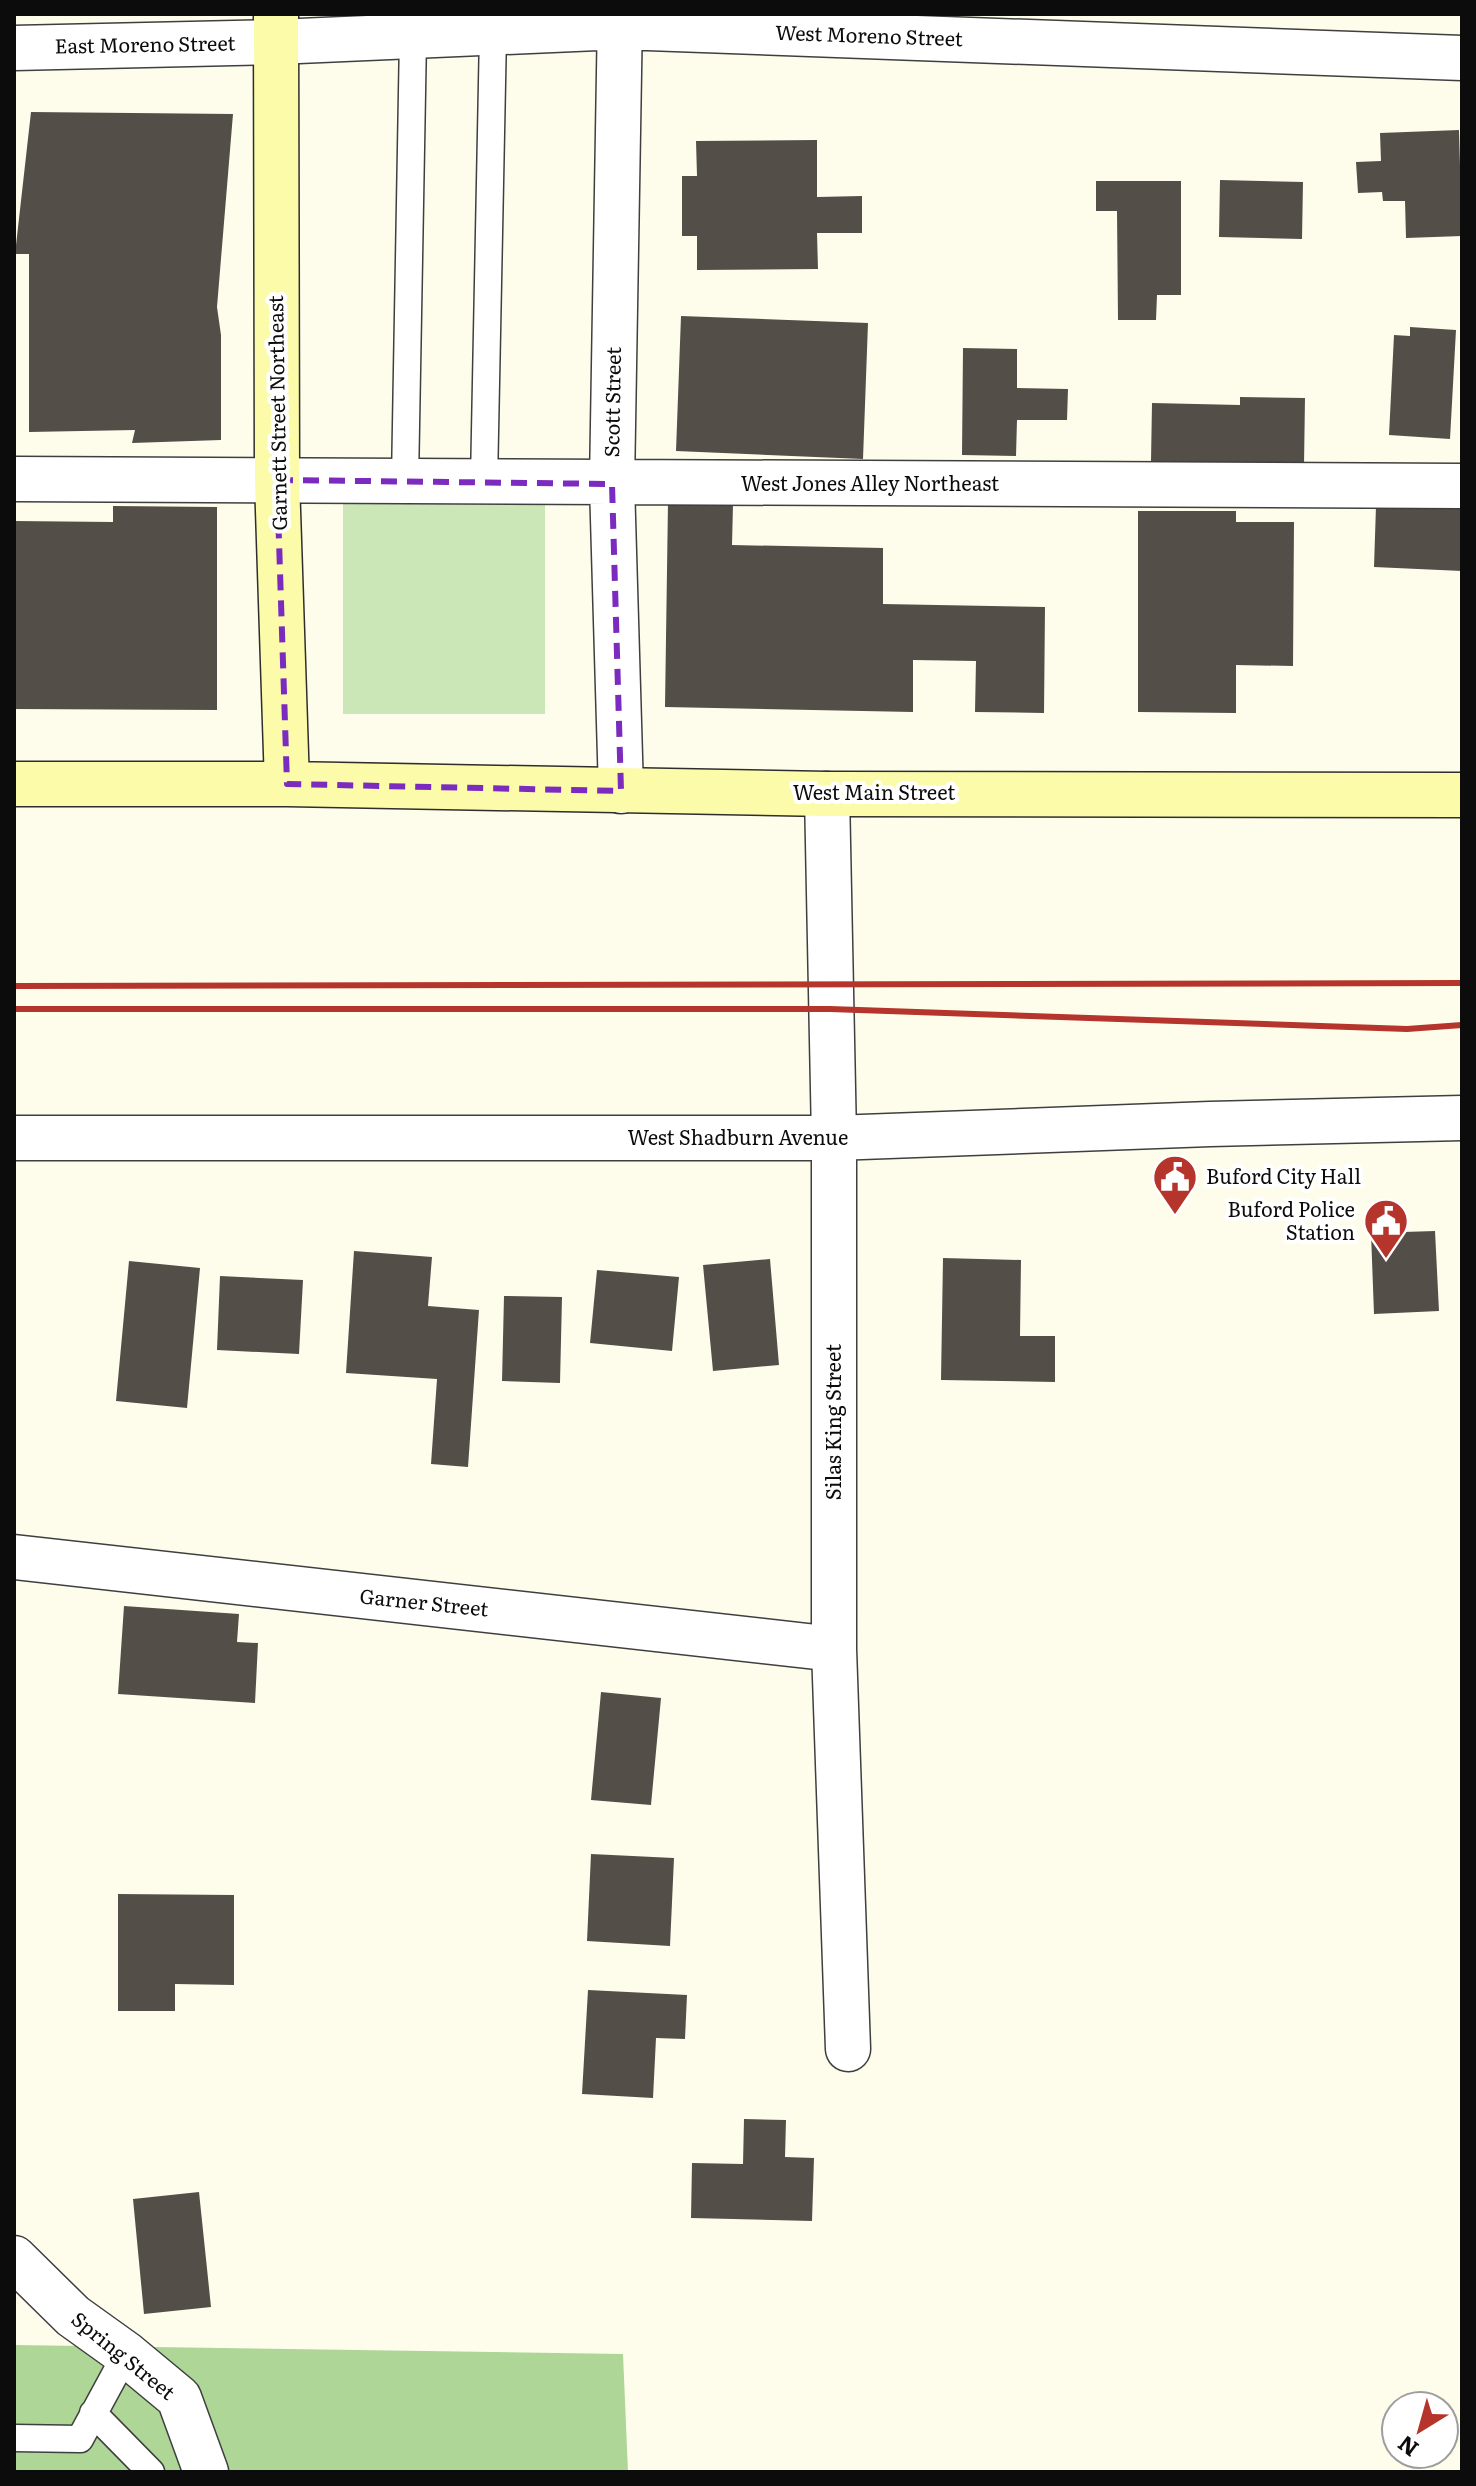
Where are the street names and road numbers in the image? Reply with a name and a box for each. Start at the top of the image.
street label: West Moreno Street [775,16,963,52]
street label: East Moreno Street [54,26,236,60]
street label: Garnett Street Northeast [259,295,293,531]
street label: Scott Street [595,346,627,458]
street label: West Jones Alley Northeast [741,467,999,497]
street label: West Main Street [793,776,955,806]
street label: West Shadburn Avenue [628,1121,848,1151]
street label: Silas King Street [817,1344,847,1500]
street label: Garner Street [358,1579,490,1623]
street label: Spring Street [66,2303,183,2406]

